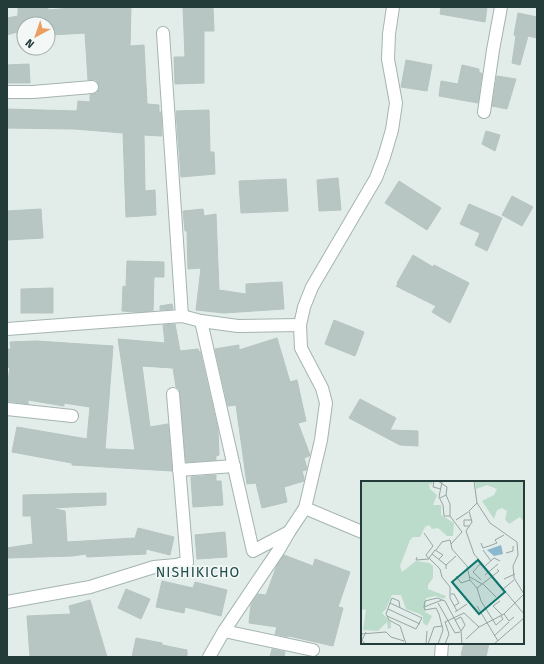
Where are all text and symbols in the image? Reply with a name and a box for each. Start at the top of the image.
north arrow [16,16,56,56]
text: N [23,36,37,51]
inset map [361,481,524,644]
district label: NISHIKICHO [156,564,240,581]

